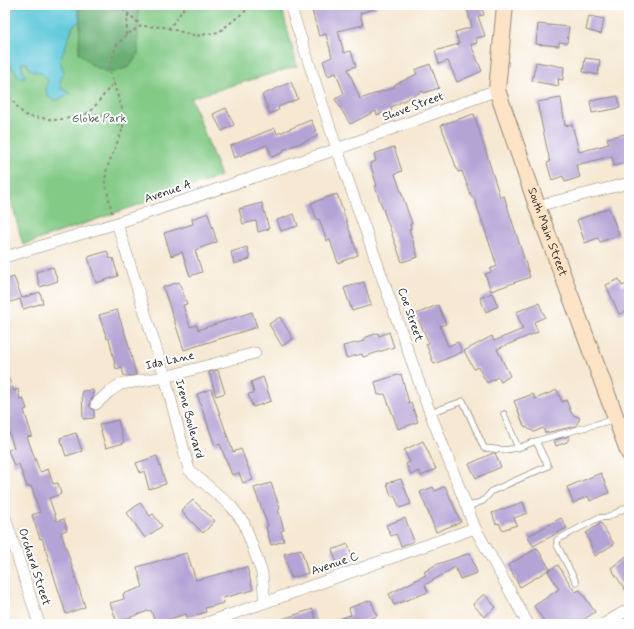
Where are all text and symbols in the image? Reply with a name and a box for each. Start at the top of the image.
street label: Shove Street [380,88,446,125]
park label: Globe Park [72,111,126,127]
street label: Avenue A [143,177,193,207]
street label: South Main Street [523,185,571,279]
street label: Coe Street [393,286,427,344]
street label: Ida Lane [144,348,196,374]
street label: Irene Boulevard [171,378,207,460]
street label: Orchard Street [14,526,54,608]
street label: Avenue C [309,548,361,580]

